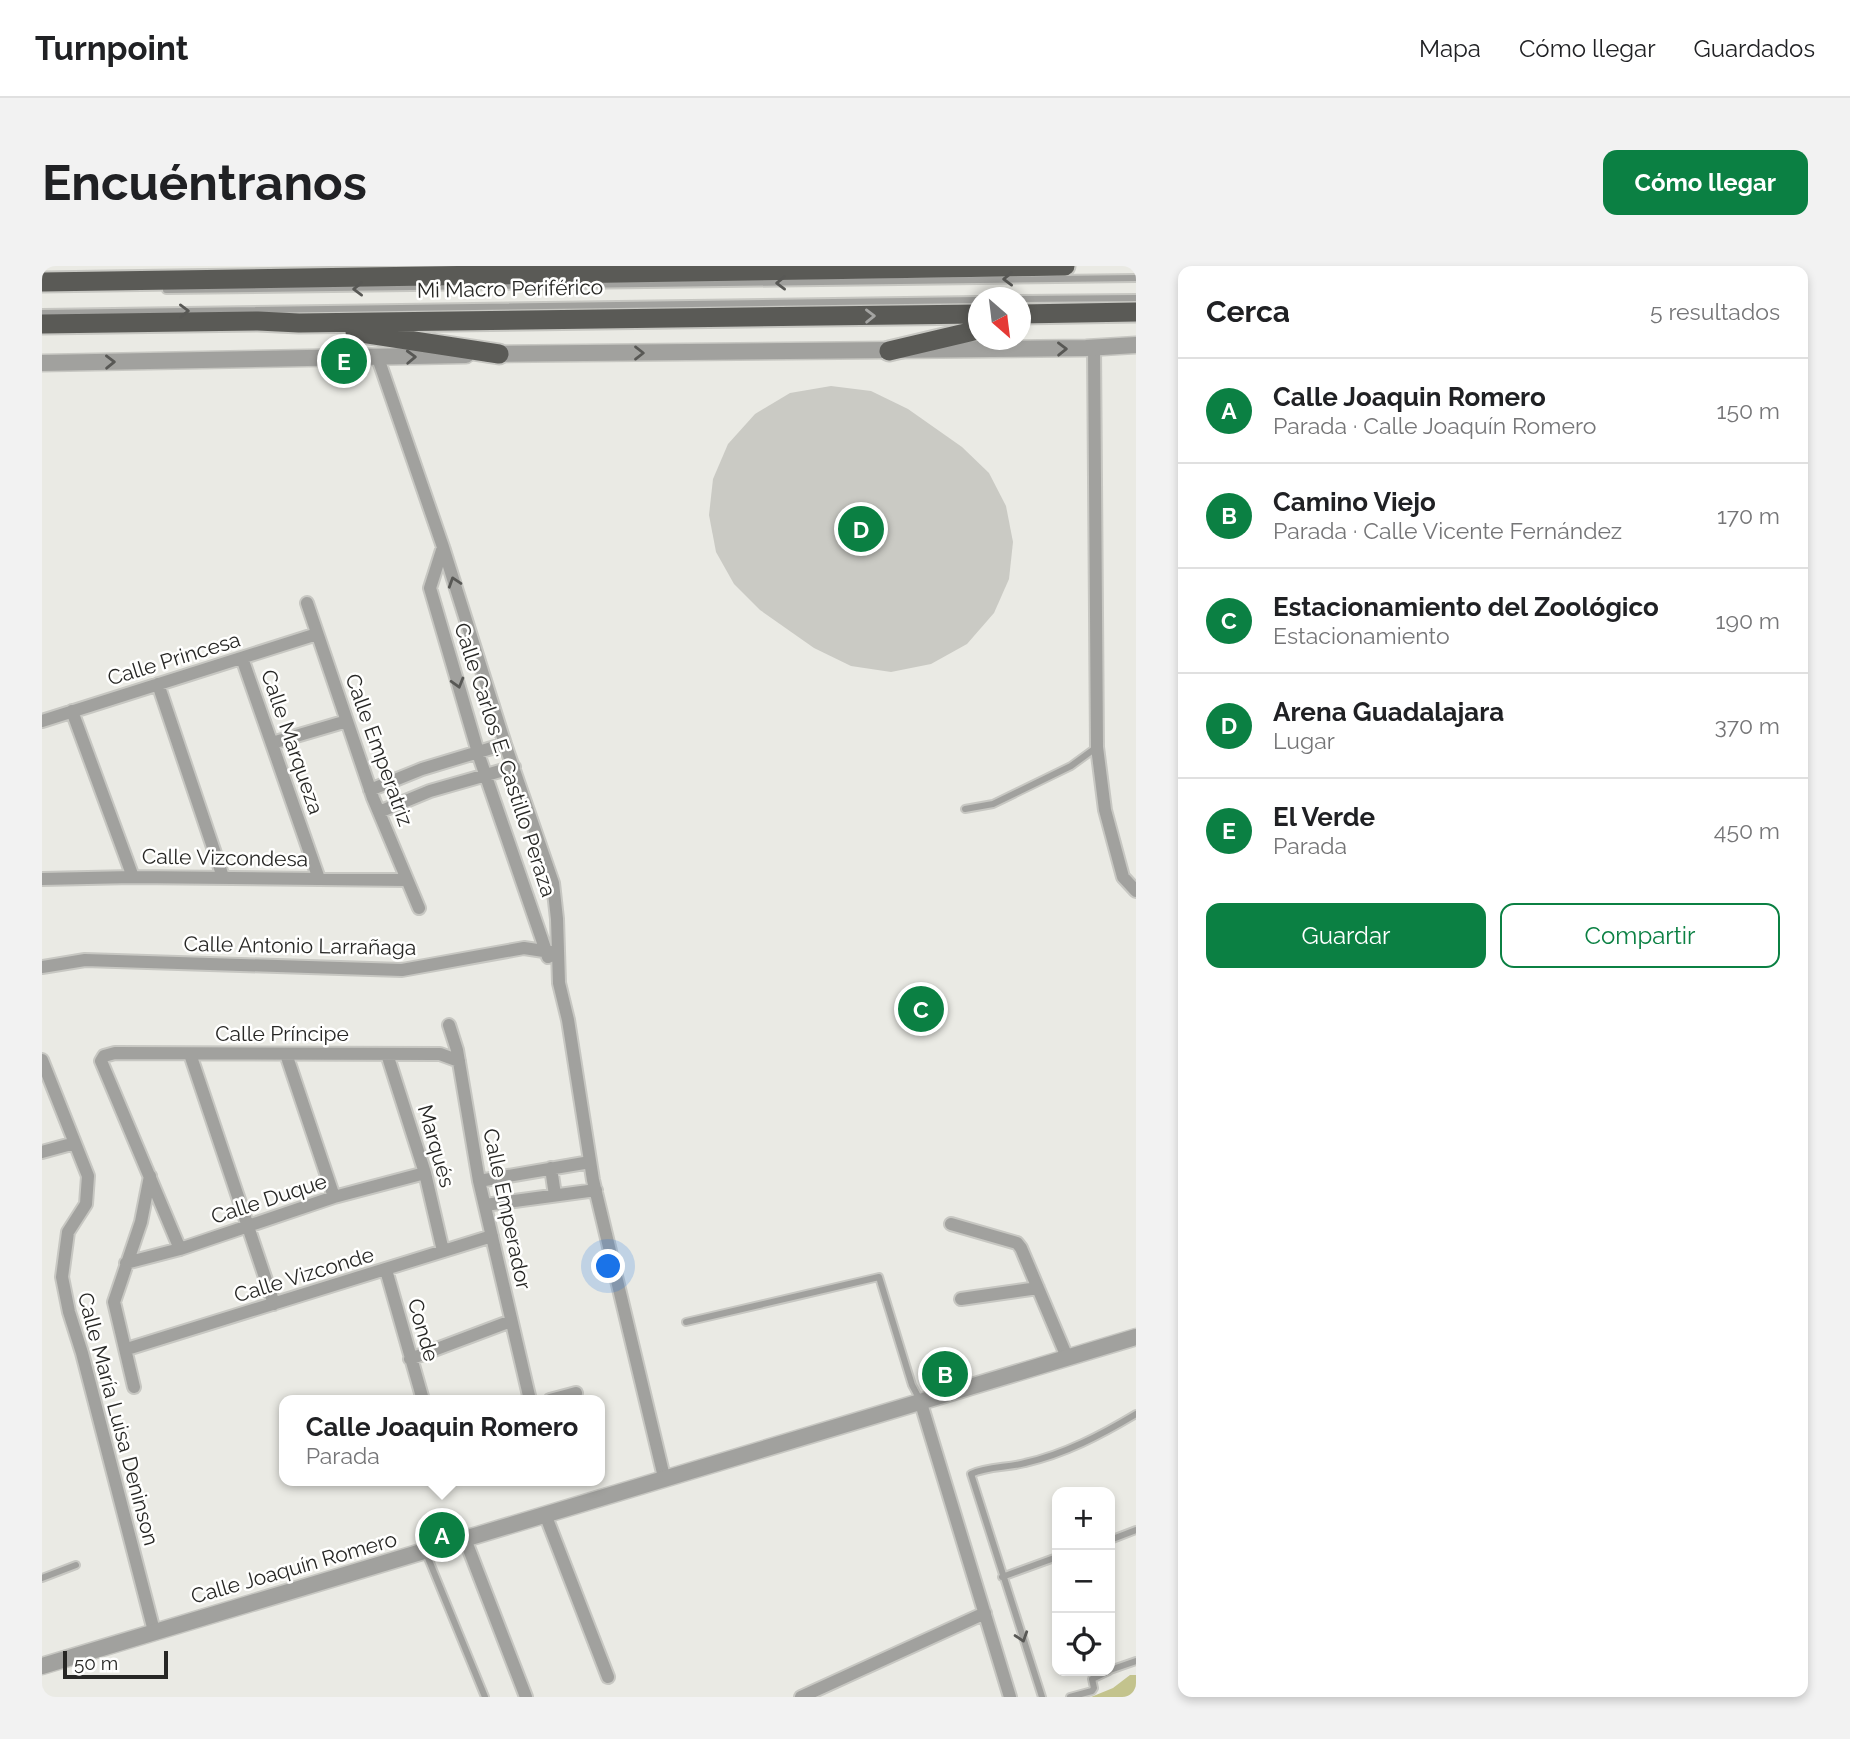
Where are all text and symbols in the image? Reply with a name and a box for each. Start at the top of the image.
text: Turnpoint [35,29,188,68]
text: Mapa [1419,34,1481,63]
text: Cómo llegar [1519,34,1656,63]
text: Guardados [1694,34,1815,63]
button: Cómo llegar [1603,150,1808,215]
text: Encuéntranos [42,154,367,211]
one-way arrow [1002,272,1013,287]
street label: Mi Macro Periférico [417,274,603,303]
one-way arrow [775,276,786,291]
one-way arrow [352,281,362,297]
north arrow [968,287,1031,350]
text: Cerca [1206,294,1290,329]
text: 5 resultados [1650,298,1780,325]
one-way arrow [179,303,189,319]
one-way arrow [865,308,875,324]
pin: E [321,335,367,387]
one-way arrow [1057,341,1068,356]
one-way arrow [634,345,644,361]
one-way arrow [406,349,417,365]
one-way arrow [105,354,116,370]
text: Calle Joaquin Romero [1273,382,1546,412]
text: A [1221,397,1237,424]
text: 150 m [1717,397,1780,424]
text: Parada · Calle Joaquín Romero [1273,412,1596,439]
text: Camino Viejo [1273,487,1436,517]
text: B [1221,502,1237,529]
text: 170 m [1717,502,1780,529]
pin: D [838,503,884,555]
text: Parada · Calle Vicente Fernández [1273,517,1622,544]
one-way arrow [448,576,462,589]
text: Estacionamiento del Zoológico [1273,592,1659,622]
text: C [1221,607,1237,634]
text: 190 m [1716,607,1780,634]
street label: Calle Carlos E. Castillo Peraza [449,620,562,900]
text: Estacionamiento [1273,622,1450,649]
street label: Calle Princesa [104,626,243,691]
street label: Calle Marqueza [256,666,329,817]
street label: Calle Emperatriz [340,670,419,829]
one-way arrow [450,676,465,688]
text: Arena Guadalajara [1273,697,1504,727]
text: D [1221,712,1237,739]
text: 370 m [1715,712,1780,739]
text: Lugar [1273,727,1335,754]
text: El Verde [1273,802,1375,832]
text: E [1222,817,1236,844]
text: 450 m [1714,817,1780,844]
text: Parada [1273,832,1347,859]
street label: Calle Vizcondesa [142,844,308,871]
button: Guardar [1206,903,1486,968]
button: Compartir [1500,903,1780,968]
street label: Calle Antonio Larrañaga [184,931,417,960]
pin: C [898,983,944,1035]
street label: Calle Príncipe [215,1021,349,1046]
street label: Marqués [413,1102,460,1190]
street label: Calle Emperador [478,1126,537,1292]
street label: Calle Duque [208,1168,330,1229]
street label: Calle Vizconde [231,1241,377,1308]
your location [591,1249,625,1283]
street label: Calle María Luisa Deninson [73,1290,164,1548]
street label: Conde [403,1295,444,1364]
pin: B [922,1348,968,1400]
popup [279,1395,605,1486]
text: Calle Joaquin Romero [306,1412,578,1442]
text: Parada [306,1442,380,1469]
map controls [1052,1487,1115,1676]
button: + [1052,1487,1115,1550]
pin: A [419,1509,465,1561]
street label: Calle Joaquín Romero [188,1526,400,1609]
button: − [1052,1550,1115,1613]
button: locate [1052,1613,1115,1676]
one-way arrow [1014,1630,1028,1642]
scale bar [63,1648,168,1680]
text: 50 m [74,1652,118,1674]

